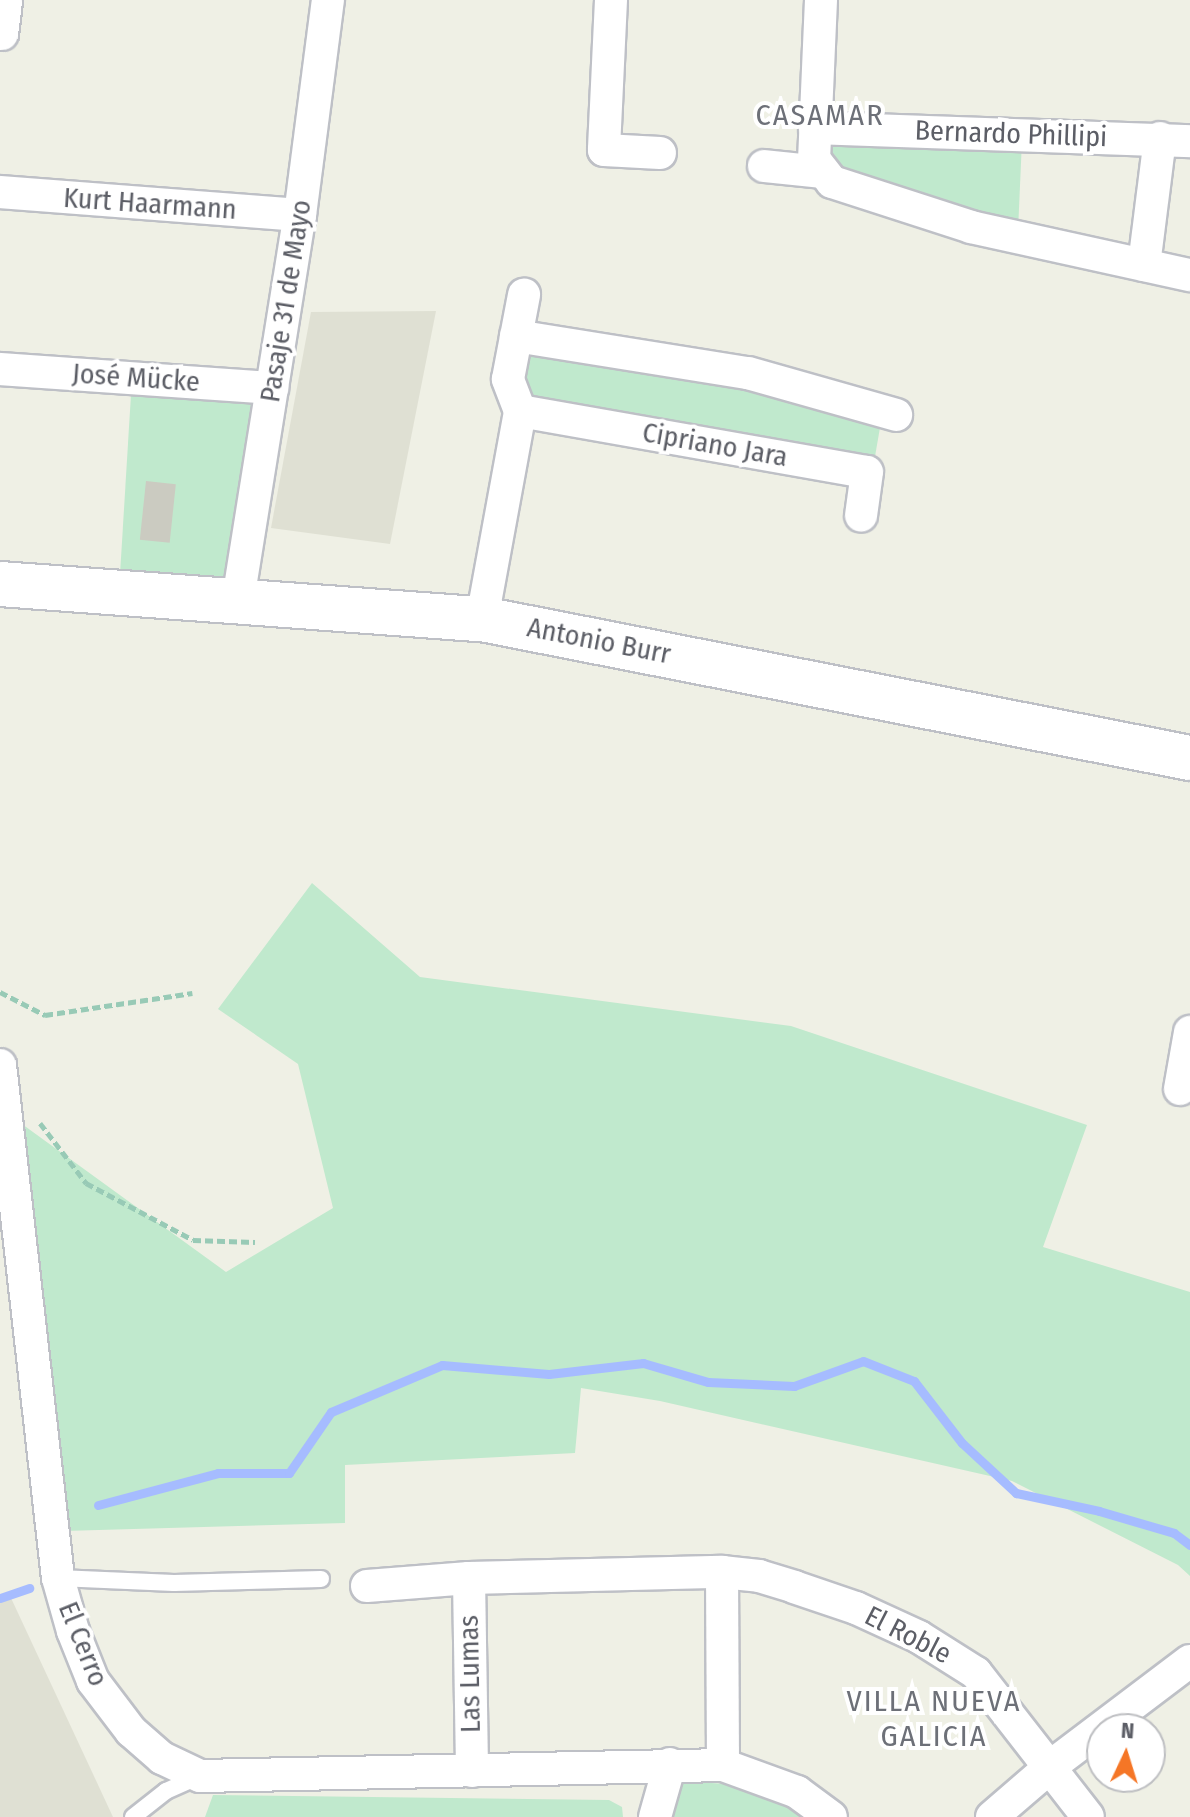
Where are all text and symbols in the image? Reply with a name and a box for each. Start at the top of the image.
district label: CASAMAR [756,97,884,133]
street label: Bernardo Phillipi [914,114,1108,154]
street label: Kurt Haarmann [62,181,238,227]
street label: Pasaje 31 de Mayo [253,197,319,405]
street label: José Mücke [71,357,201,399]
street label: Cipriano Jara [640,416,790,474]
street label: Antonio Burr [524,611,674,671]
street label: El Cerro [51,1597,115,1691]
street label: El Roble [859,1599,957,1671]
street label: Las Lumas [452,1615,488,1733]
district label: VILLA NUEVA GALICIA [846,1683,1022,1754]
north arrow [1086,1713,1166,1793]
text: N [1120,1717,1135,1744]

